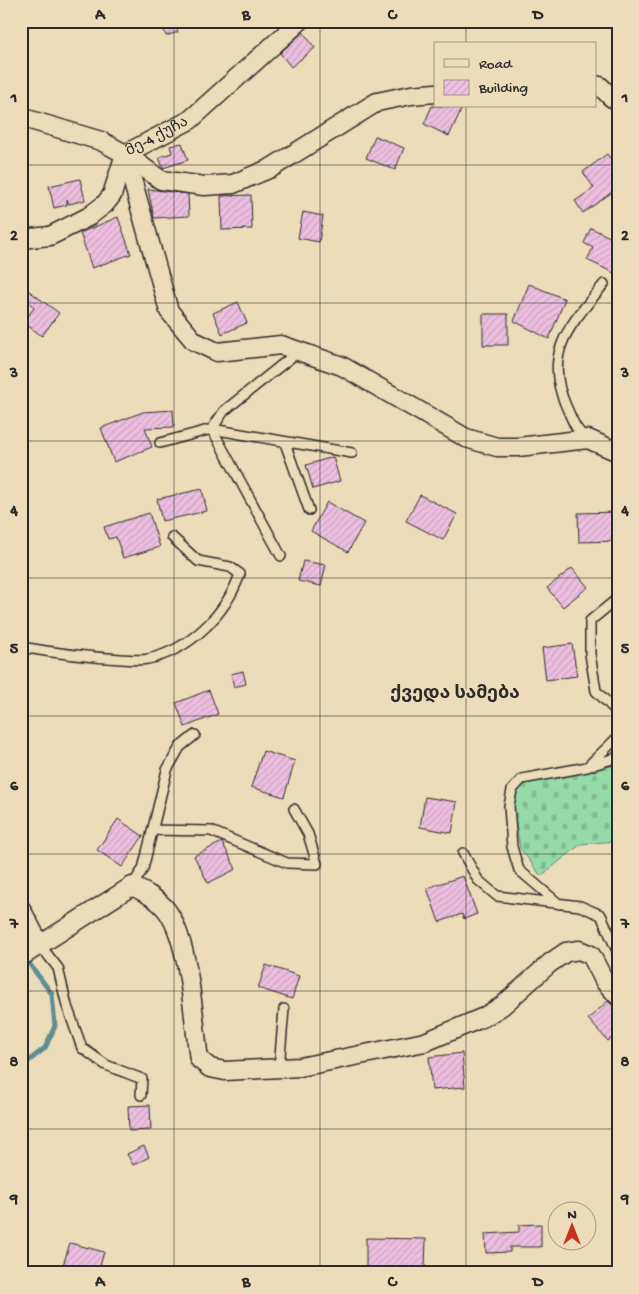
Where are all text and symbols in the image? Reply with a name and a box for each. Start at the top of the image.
text: A [94,7,106,26]
text: B [241,7,251,26]
text: C [387,7,398,26]
text: D [531,7,544,26]
legend [434,42,596,108]
text: Road [479,56,513,74]
text: Building [478,80,528,98]
text: 1 [10,90,17,109]
text: 1 [621,90,628,109]
street label: მე-4 ქუჩა [123,113,192,161]
text: 2 [10,228,18,247]
text: 2 [621,228,629,247]
text: 3 [9,365,18,384]
text: 3 [620,365,629,384]
text: 4 [9,503,18,522]
text: 4 [620,503,629,522]
text: 5 [10,641,19,660]
text: 5 [621,641,630,660]
district label: ქვედა სამება [390,684,520,705]
text: 6 [10,778,19,797]
text: 6 [621,778,630,797]
text: 7 [9,916,19,935]
text: 7 [620,916,630,935]
text: 8 [10,1054,19,1073]
text: 8 [621,1054,630,1073]
text: 9 [9,1191,18,1210]
text: 9 [620,1191,629,1210]
north arrow [546,1202,596,1252]
text: N [567,1207,577,1224]
text: A [94,1274,106,1293]
text: B [241,1274,251,1293]
text: C [387,1274,398,1293]
text: D [531,1274,544,1293]

